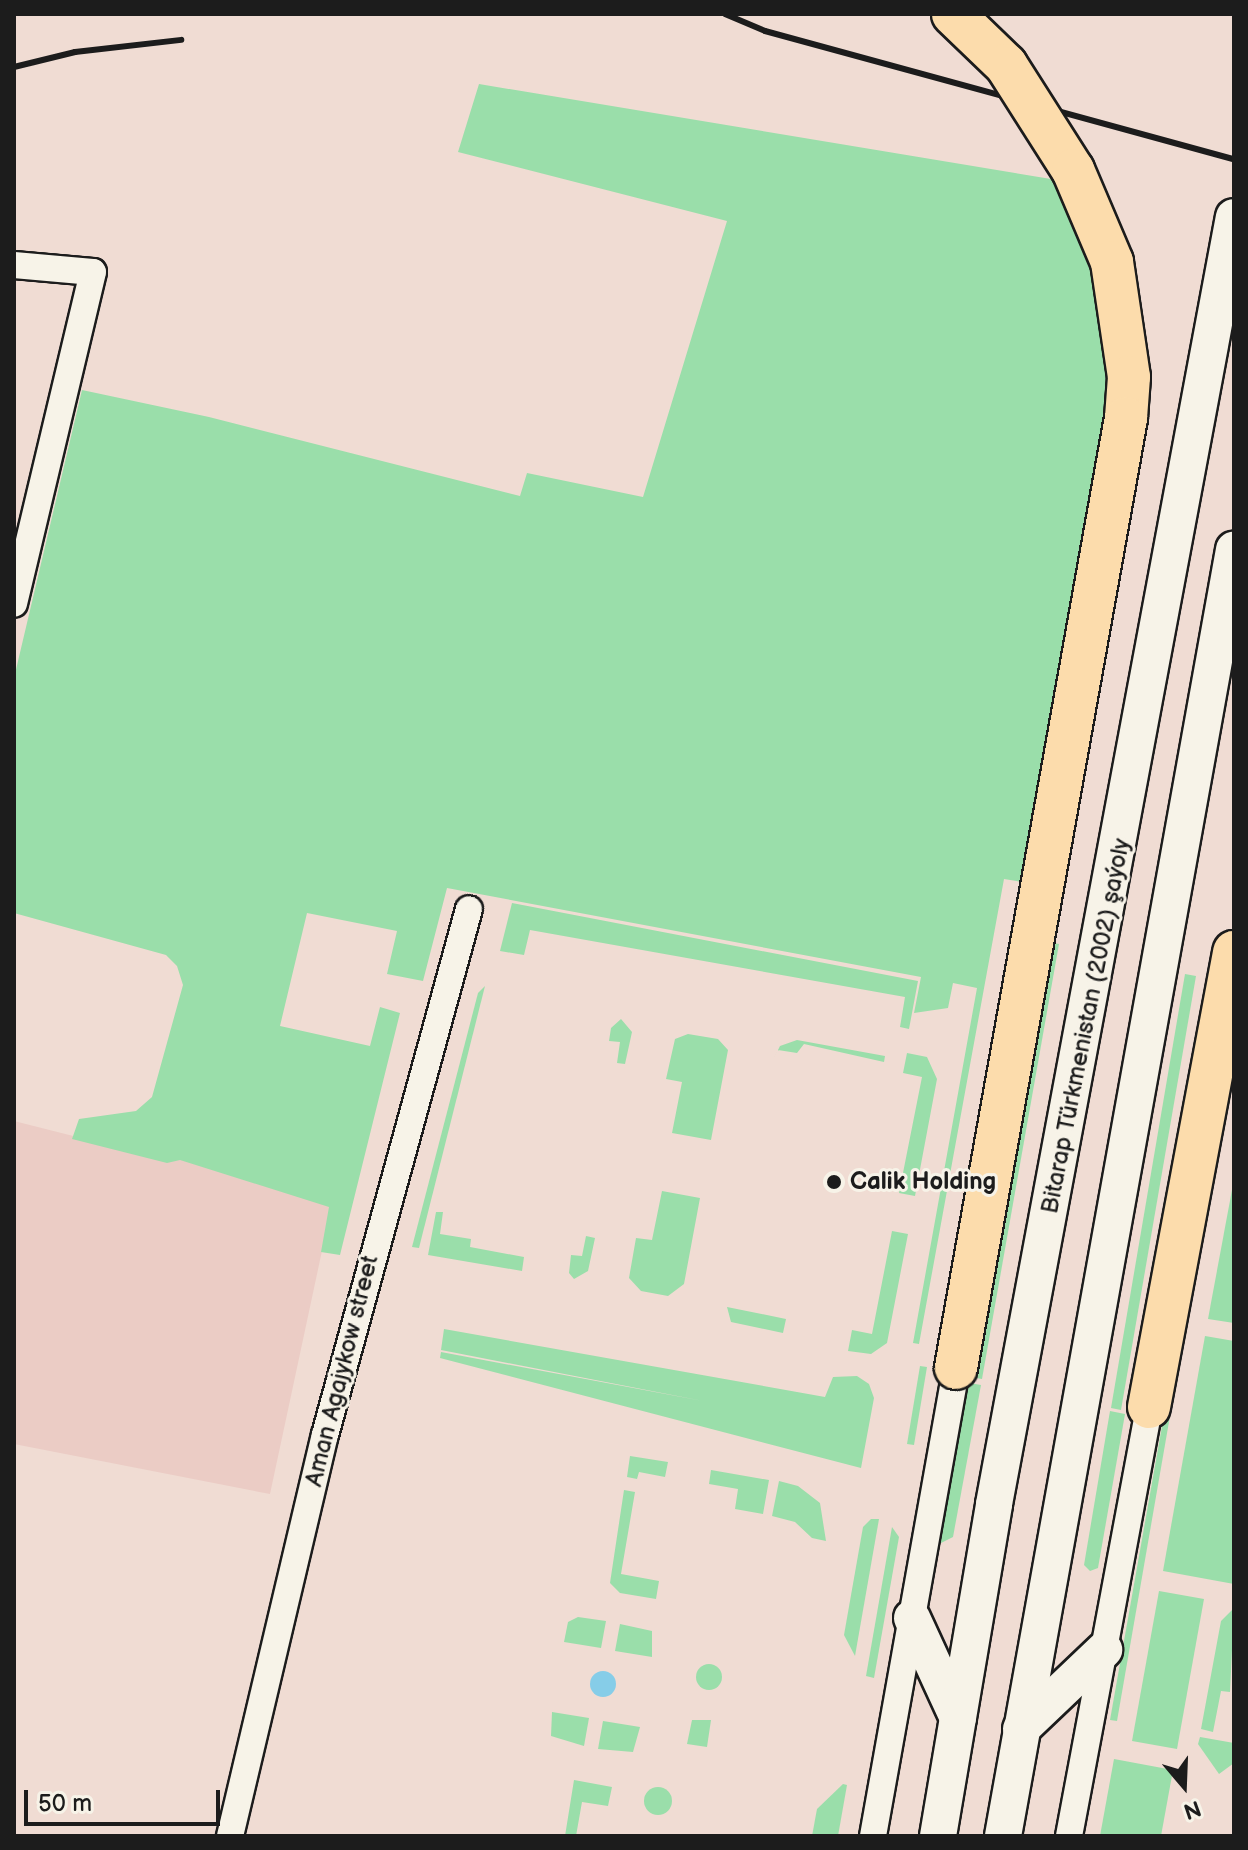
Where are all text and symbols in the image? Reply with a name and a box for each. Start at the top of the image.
street label: Bitarap Türkmenistan (2002) şaýoly [1035,836,1137,1216]
place label: Calik Holding [850,1168,996,1196]
marker: Calik Holding [825,1173,843,1191]
street label: Aman Agajykow street [299,1253,385,1489]
north arrow [1144,1746,1224,1826]
scale bar [28,1774,224,1824]
text: 50 m [38,1789,92,1818]
text: N [1180,1794,1204,1825]

